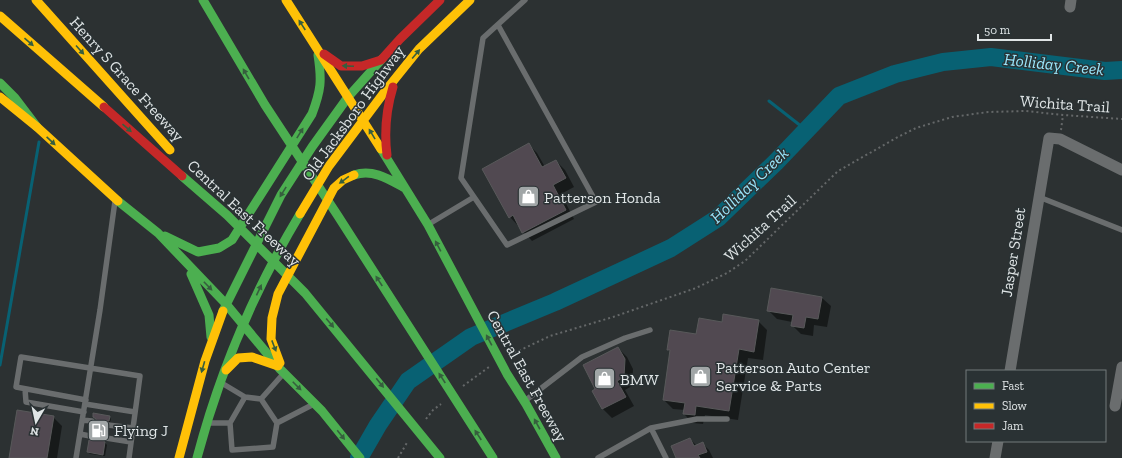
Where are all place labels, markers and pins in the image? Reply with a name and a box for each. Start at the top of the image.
shop icon: Patterson Honda [515,184,541,210]
place label: Patterson Honda [544,188,661,207]
place label: Patterson Auto Center Service & Parts [716,358,871,395]
shop icon: Patterson Auto Center Service & Parts [688,363,714,389]
shop icon: BMW [592,366,618,392]
place label: BMW [620,370,659,389]
fuel station icon: Flying J [86,417,112,443]
place label: Flying J [114,421,168,440]

